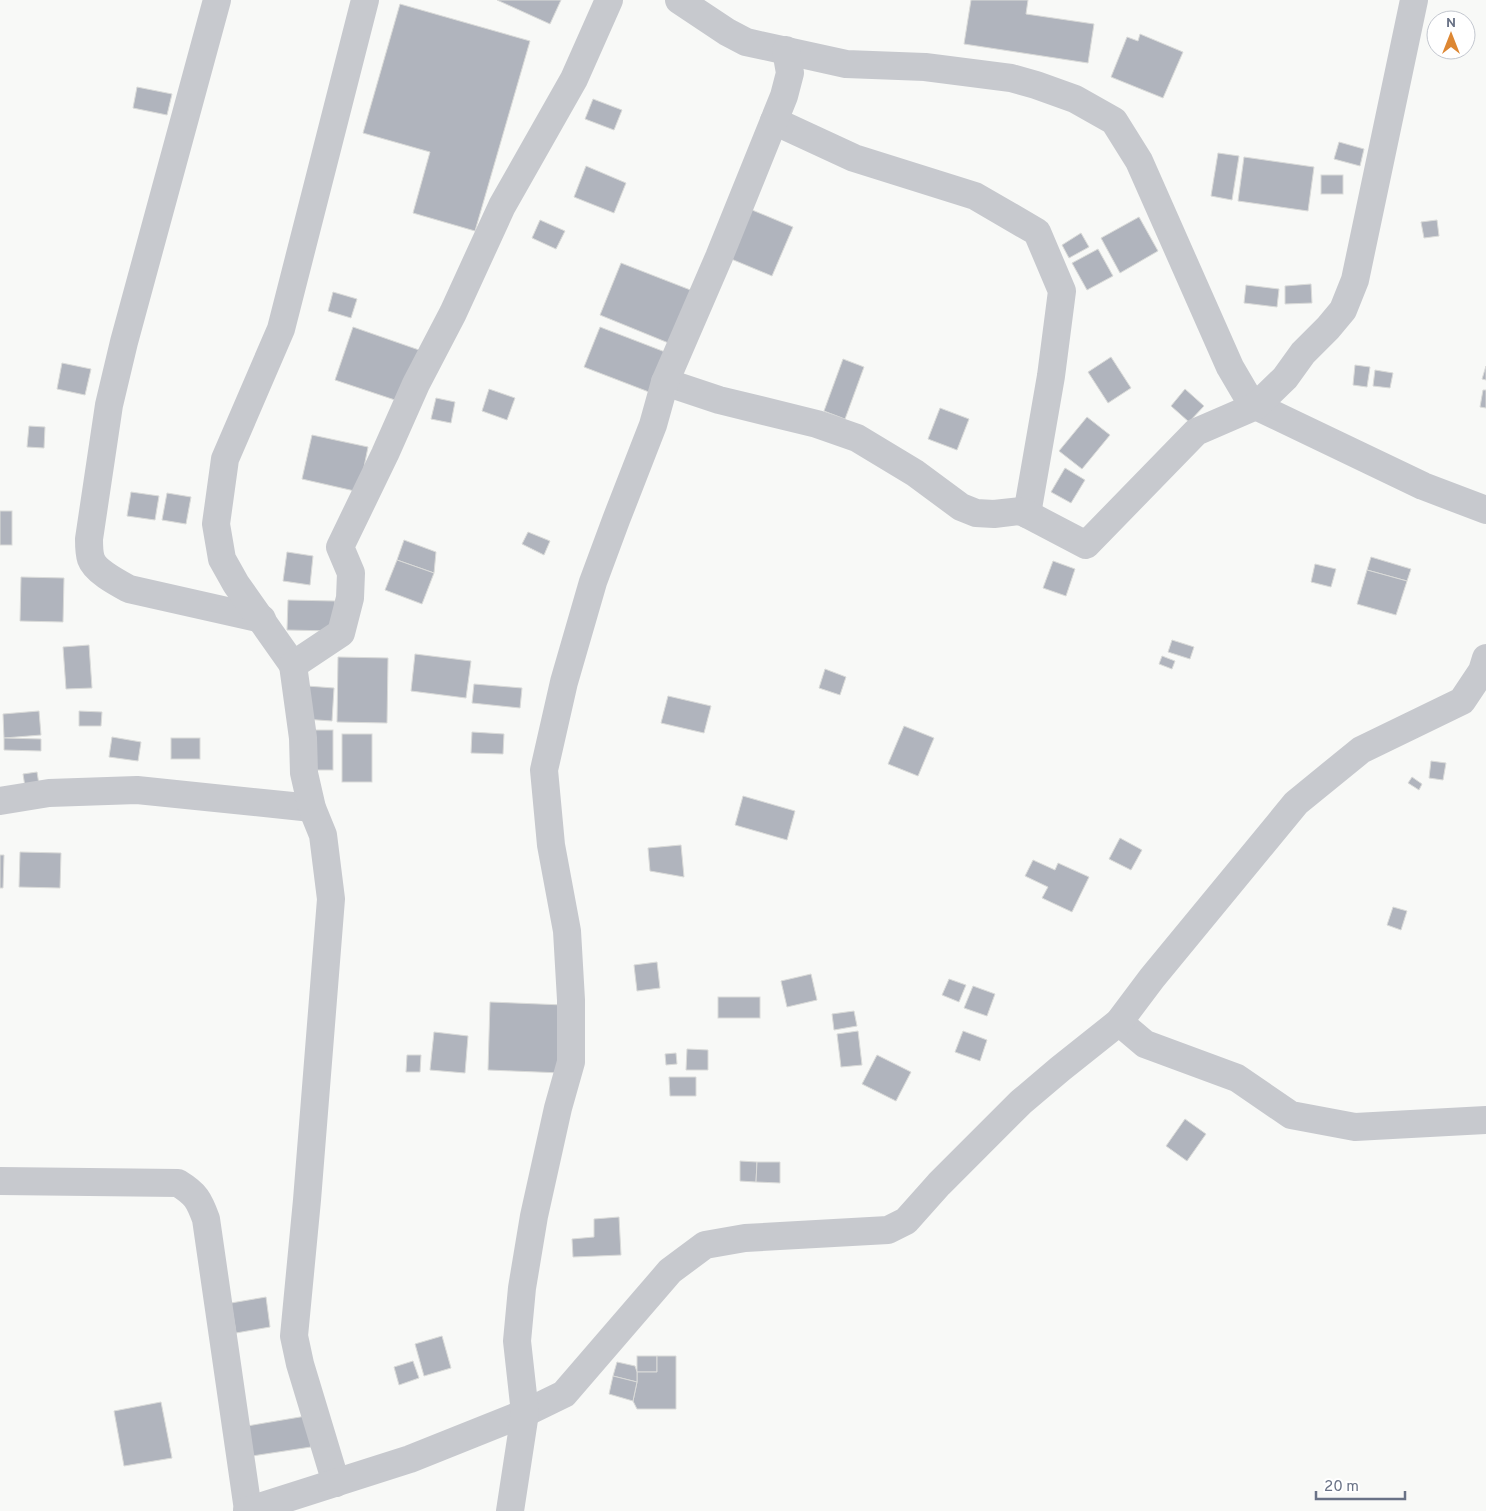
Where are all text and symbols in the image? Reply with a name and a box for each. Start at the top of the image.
north arrow [1426,10,1476,60]
text: N [1446,15,1456,32]
scale bar [1316,1468,1405,1500]
text: 20 m [1324,1478,1359,1497]

